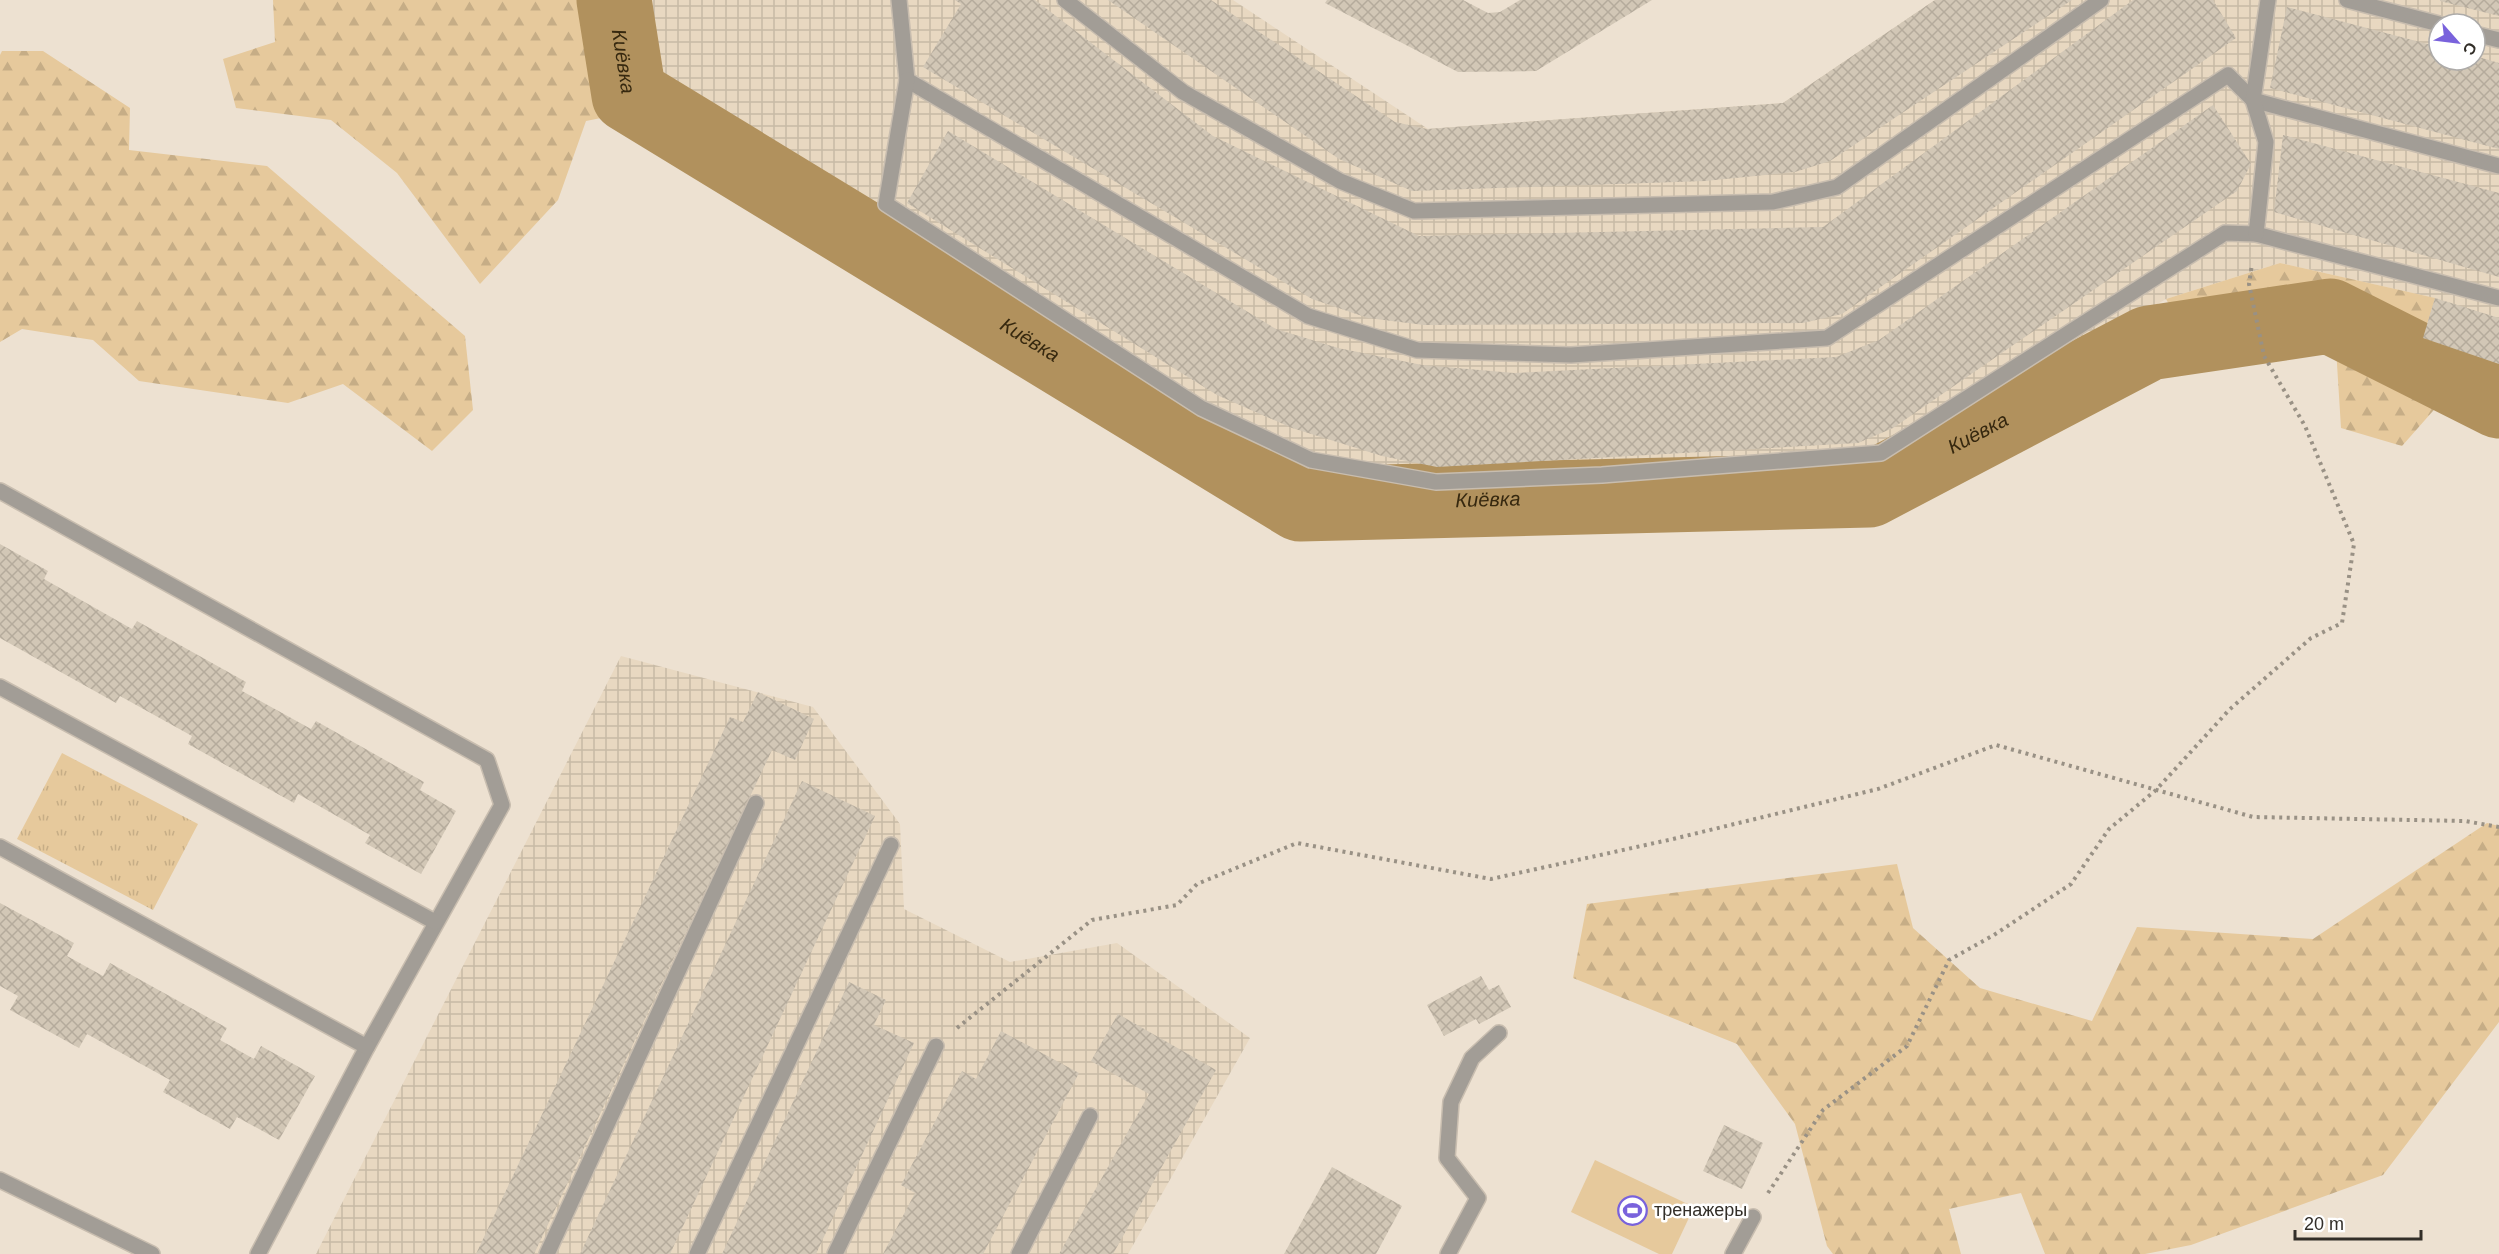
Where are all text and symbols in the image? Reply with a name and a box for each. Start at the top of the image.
north arrow [2427,12,2487,72]
water label: Киёвка [608,27,640,95]
text: С [2459,40,2480,58]
water label: Киёвка [997,313,1064,366]
water label: Киёвка [1944,408,2012,458]
water label: Киёвка [1455,488,1521,511]
sports icon: тренажеры [1617,1194,1649,1226]
place label: тренажеры [1654,1200,1747,1220]
scale bar [2295,1203,2421,1241]
text: 20 m [2304,1214,2344,1234]

